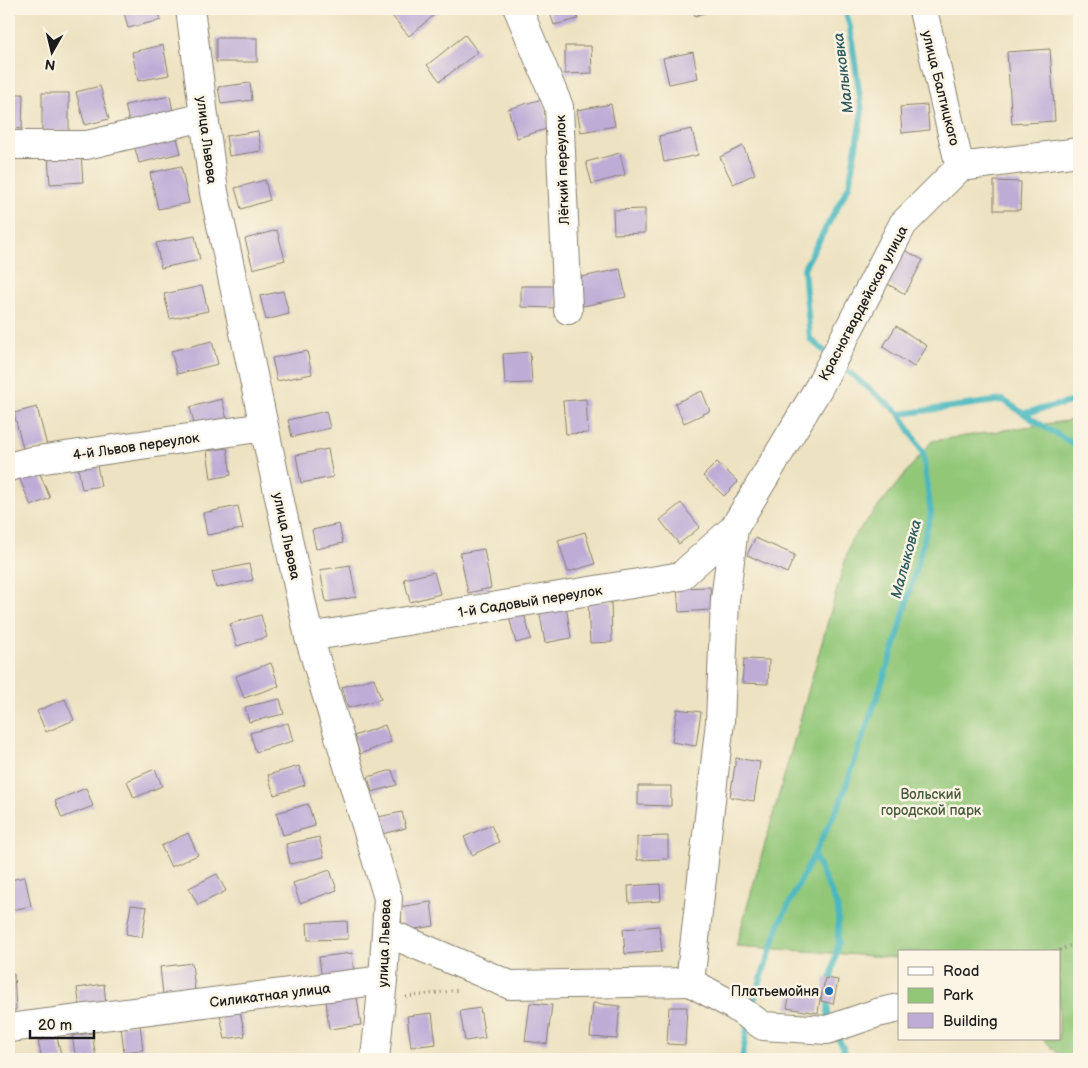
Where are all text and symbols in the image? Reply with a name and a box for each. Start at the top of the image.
north arrow [28,28,78,78]
street label: улица Балтицкого [918,29,963,147]
water label: Малыковка [829,31,858,114]
text: N [44,55,57,74]
street label: улица Львова [193,95,220,186]
street label: Лёгкий переулок [552,114,573,226]
street label: Красногвардейская улица [815,222,912,384]
street label: 4-й Львов переулок [72,429,201,464]
street label: улица Львова [269,491,304,582]
water label: Малыковка [887,517,926,601]
street label: 1-й Садовый переулок [457,582,604,621]
park label: Вольский городской парк [881,786,982,819]
street label: улица Львова [374,898,395,988]
legend [898,950,1060,1040]
text: Road [943,962,979,981]
street label: Силикатная улица [209,980,332,1011]
place label: Платьемойня [731,983,819,1000]
marker: Платьемойня [823,985,835,997]
text: Park [943,986,974,1005]
scale bar [30,1008,94,1040]
text: Building [943,1012,998,1031]
text: 20 m [38,1016,72,1035]

